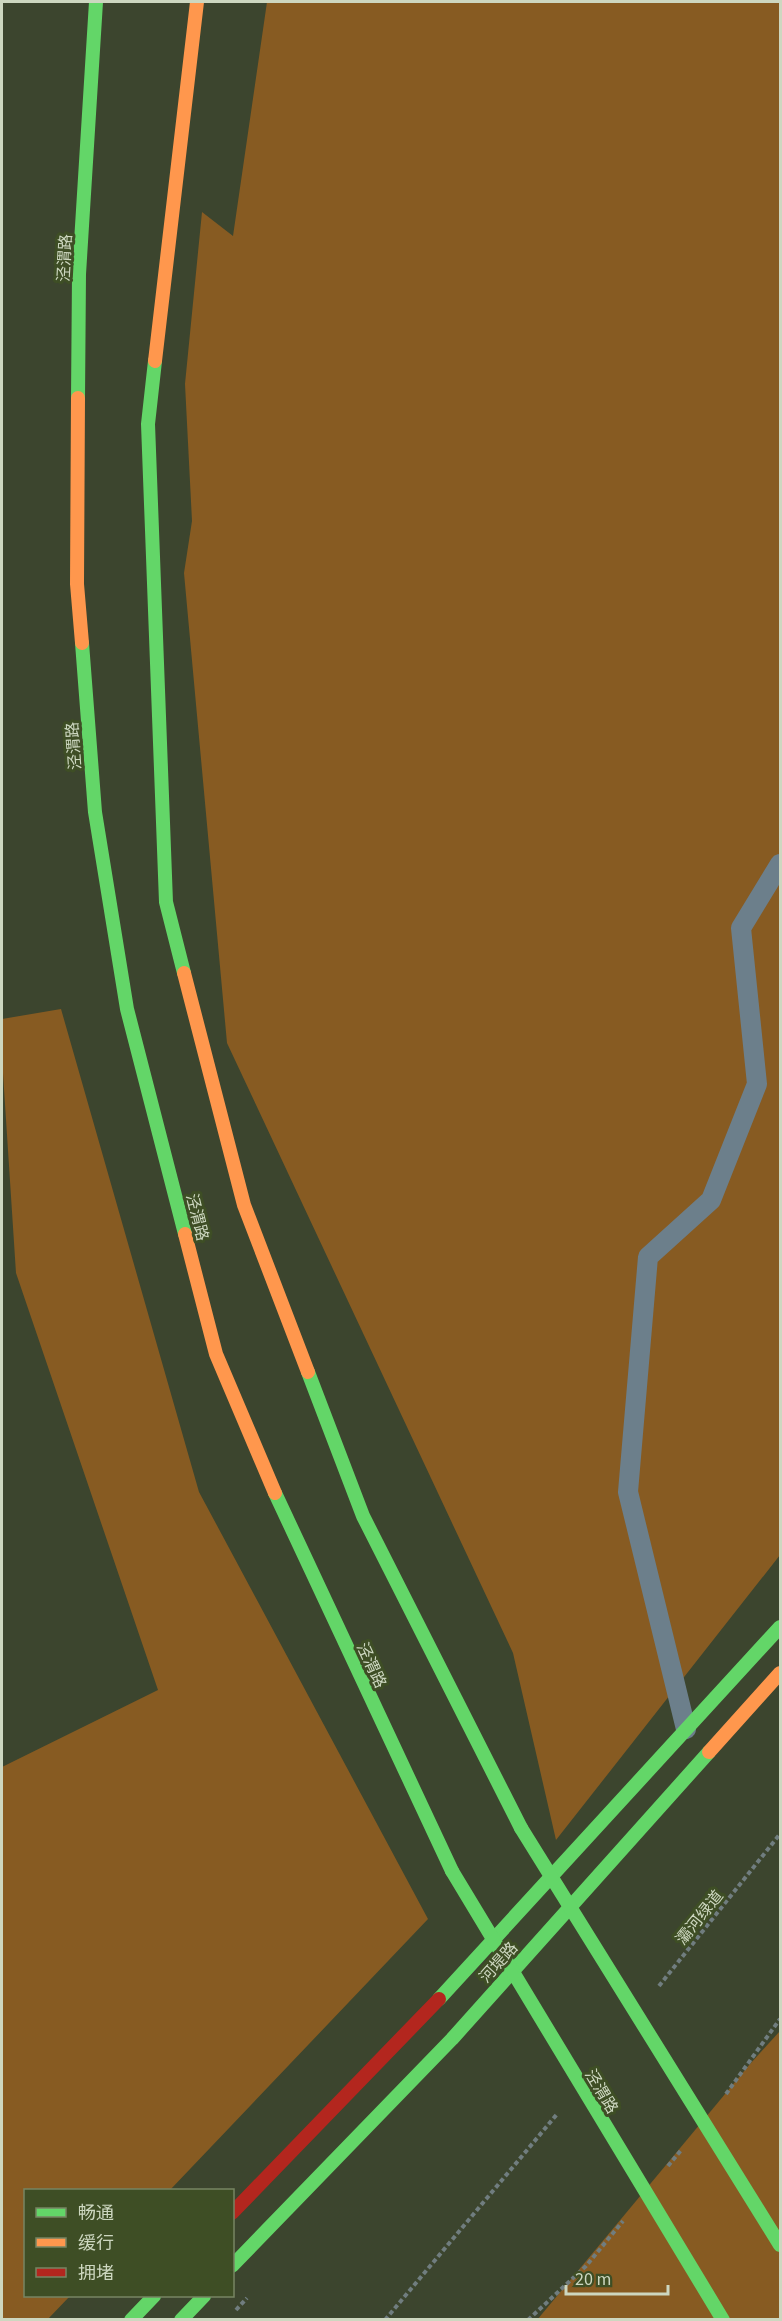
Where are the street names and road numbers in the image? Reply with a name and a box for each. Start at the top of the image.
street label: 泾渭路 [53,234,77,283]
street label: 泾渭路 [61,721,87,771]
street label: 泾渭路 [181,1191,214,1243]
street label: 泾渭路 [351,1639,391,1692]
street label: 灞河绿道 [671,1886,728,1949]
street label: 河堤路 [475,1937,523,1988]
street label: 泾渭路 [579,2065,623,2118]

